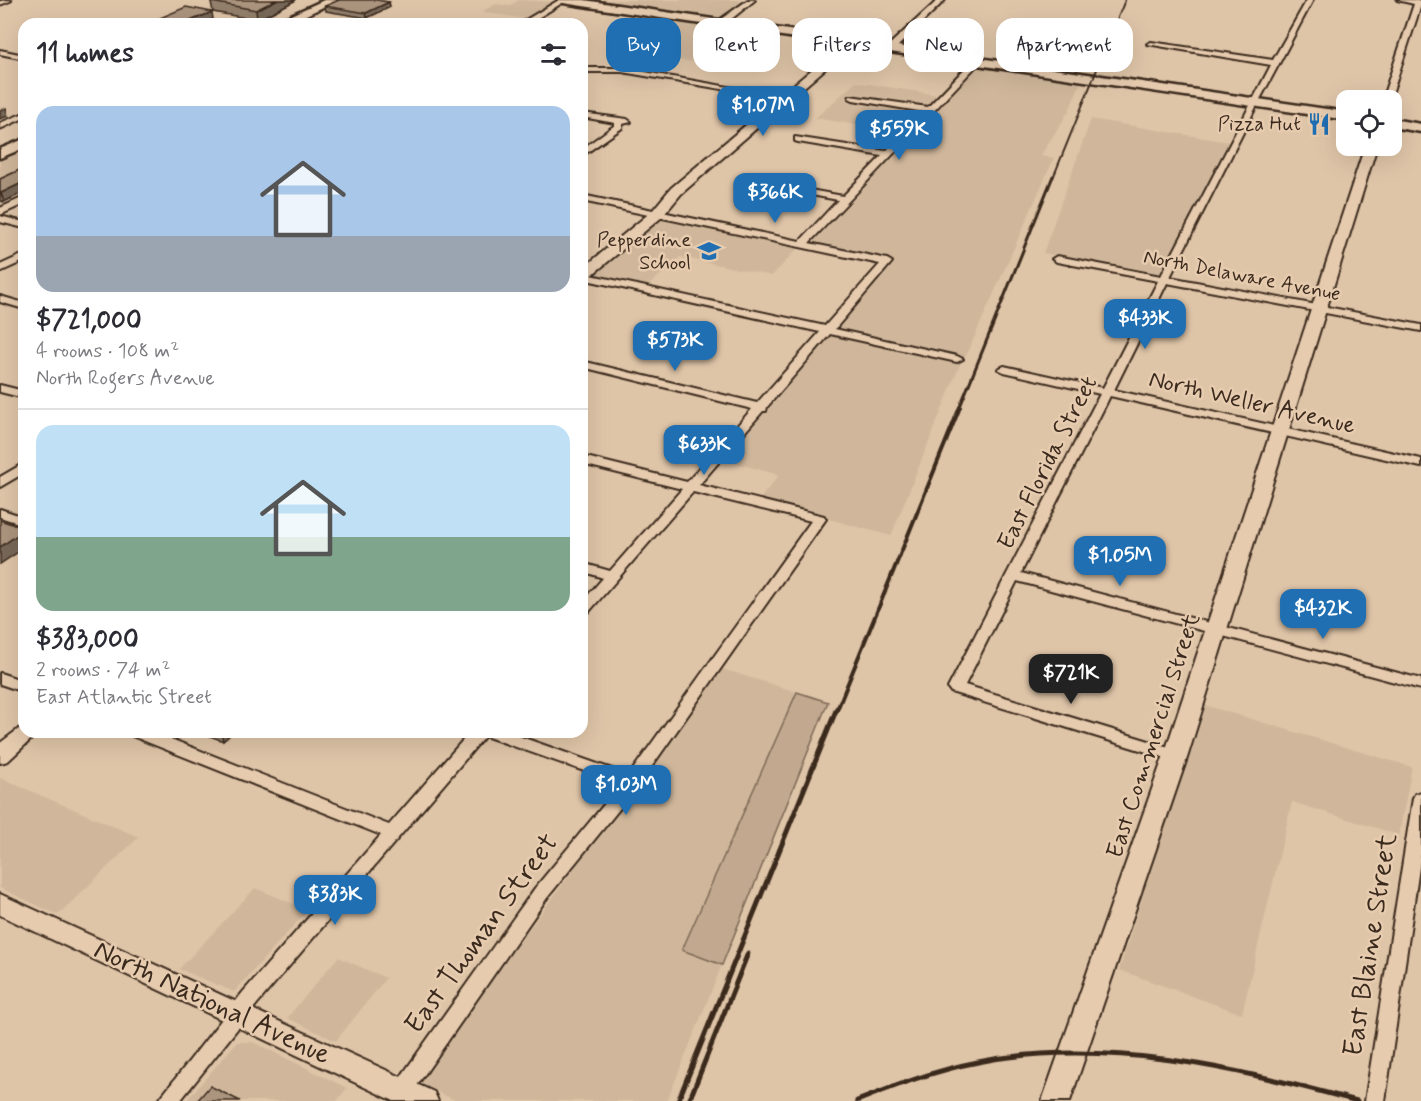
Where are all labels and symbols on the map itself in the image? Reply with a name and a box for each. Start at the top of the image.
pin: $1.07M [714,86,812,137]
pin: $559K [857,110,941,161]
place label: Pizza Hut [1218,111,1301,138]
restaurant icon: Pizza Hut [1306,111,1332,137]
pin: $366K [733,173,817,224]
place label: Pepperdine School [597,227,691,277]
school or university icon: Pepperdine School [696,238,722,264]
street label: North Delaware Avenue [1141,244,1343,308]
pin: $433K [1103,299,1187,350]
pin: $573K [633,321,717,372]
street label: North Weller Avenue [1146,364,1358,442]
street label: East Florida Street [991,371,1105,555]
pin: $633K [662,425,746,476]
pin: $1.05M [1071,536,1169,587]
pin: $432K [1281,589,1365,640]
street label: East Commercial Street [1100,610,1208,862]
pin: $721K [1029,654,1113,705]
pin: $1.03M [577,765,675,816]
street label: East Thoman Street [397,826,567,1042]
street label: East Blaine Street [1335,830,1407,1059]
pin: $383K [293,875,377,926]
street label: North National Avenue [88,932,336,1074]

